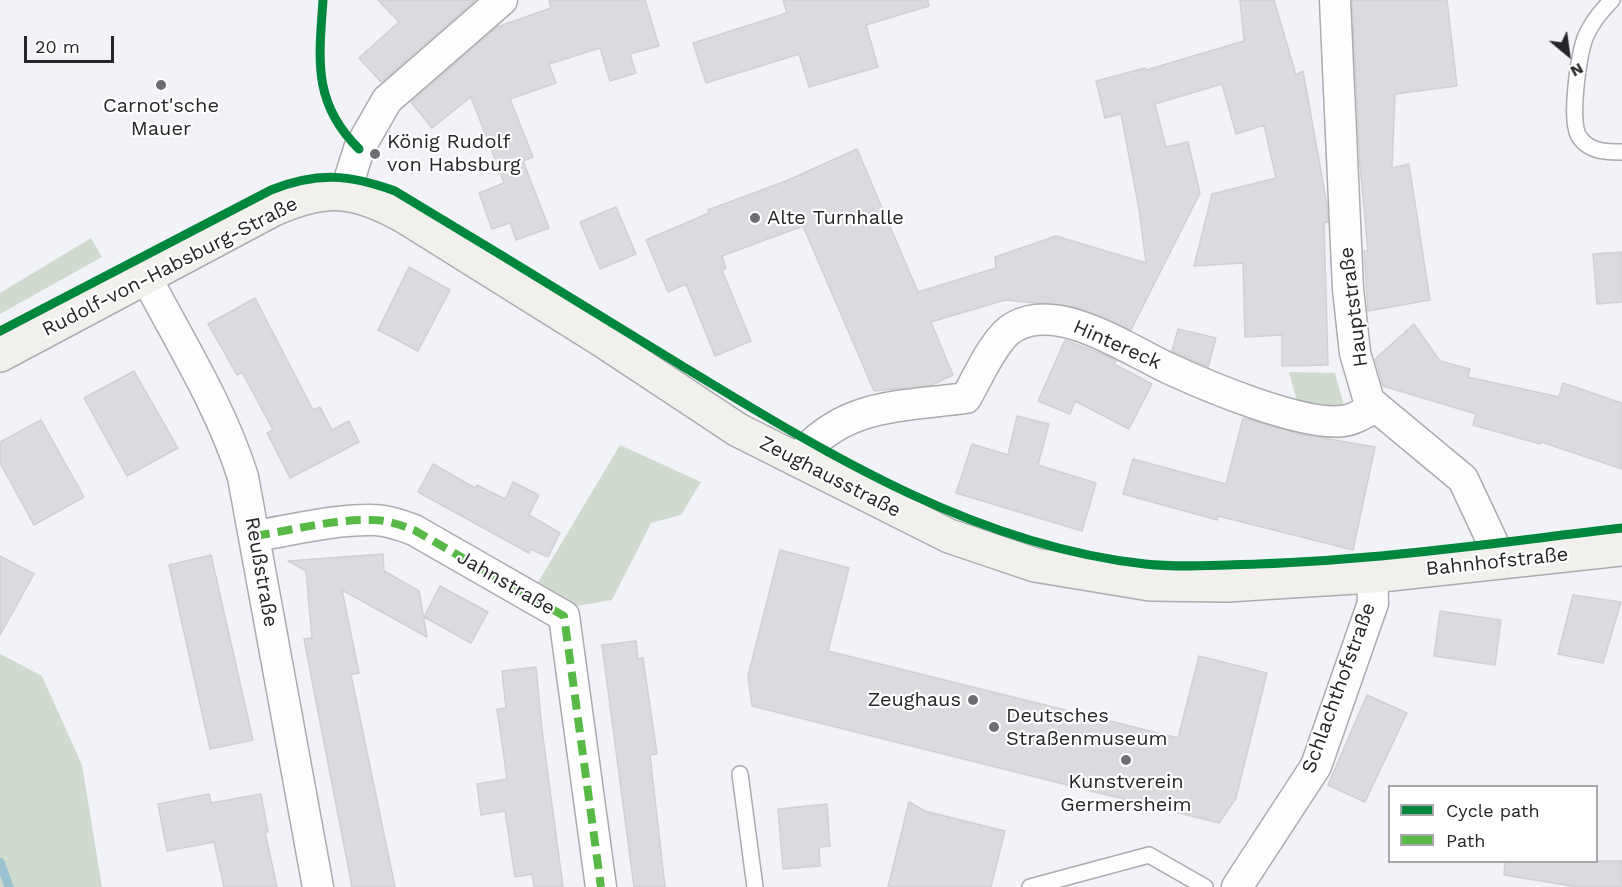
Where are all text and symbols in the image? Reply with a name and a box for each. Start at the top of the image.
scale bar [27,24,117,62]
north arrow [1538,24,1598,84]
text: 20 m [35,36,80,57]
text: N [1567,59,1587,81]
marker: Carnot'sche Mauer [154,78,168,92]
place label: Carnot'sche Mauer [103,94,219,141]
place label: König Rudolf von Habsburg [387,130,521,177]
marker: König Rudolf von Habsburg [368,147,382,161]
street label: Rudolf-von-Habsburg-Straße [38,192,302,342]
place label: Alte Turnhalle [767,206,904,230]
marker: Alte Turnhalle [748,211,762,225]
street label: Hauptstraße [1335,246,1373,368]
street label: Hintereck [1069,315,1165,375]
street label: Zeughausstraße [755,431,905,523]
street label: Reußstraße [240,515,282,629]
street label: Bahnhofstraße [1425,543,1569,581]
street label: Jahnstraße [453,545,559,621]
street label: Schlachthofstraße [1297,599,1381,777]
place label: Zeughaus [868,688,961,712]
marker: Zeughaus [966,693,980,707]
place label: Deutsches Straßenmuseum [1006,704,1168,751]
marker: Deutsches Straßenmuseum [987,720,1001,734]
marker: Kunstverein Germersheim [1119,753,1133,767]
place label: Kunstverein Germersheim [1060,770,1192,817]
legend [1388,785,1598,863]
text: Cycle path [1446,800,1540,821]
text: Path [1446,830,1486,851]

